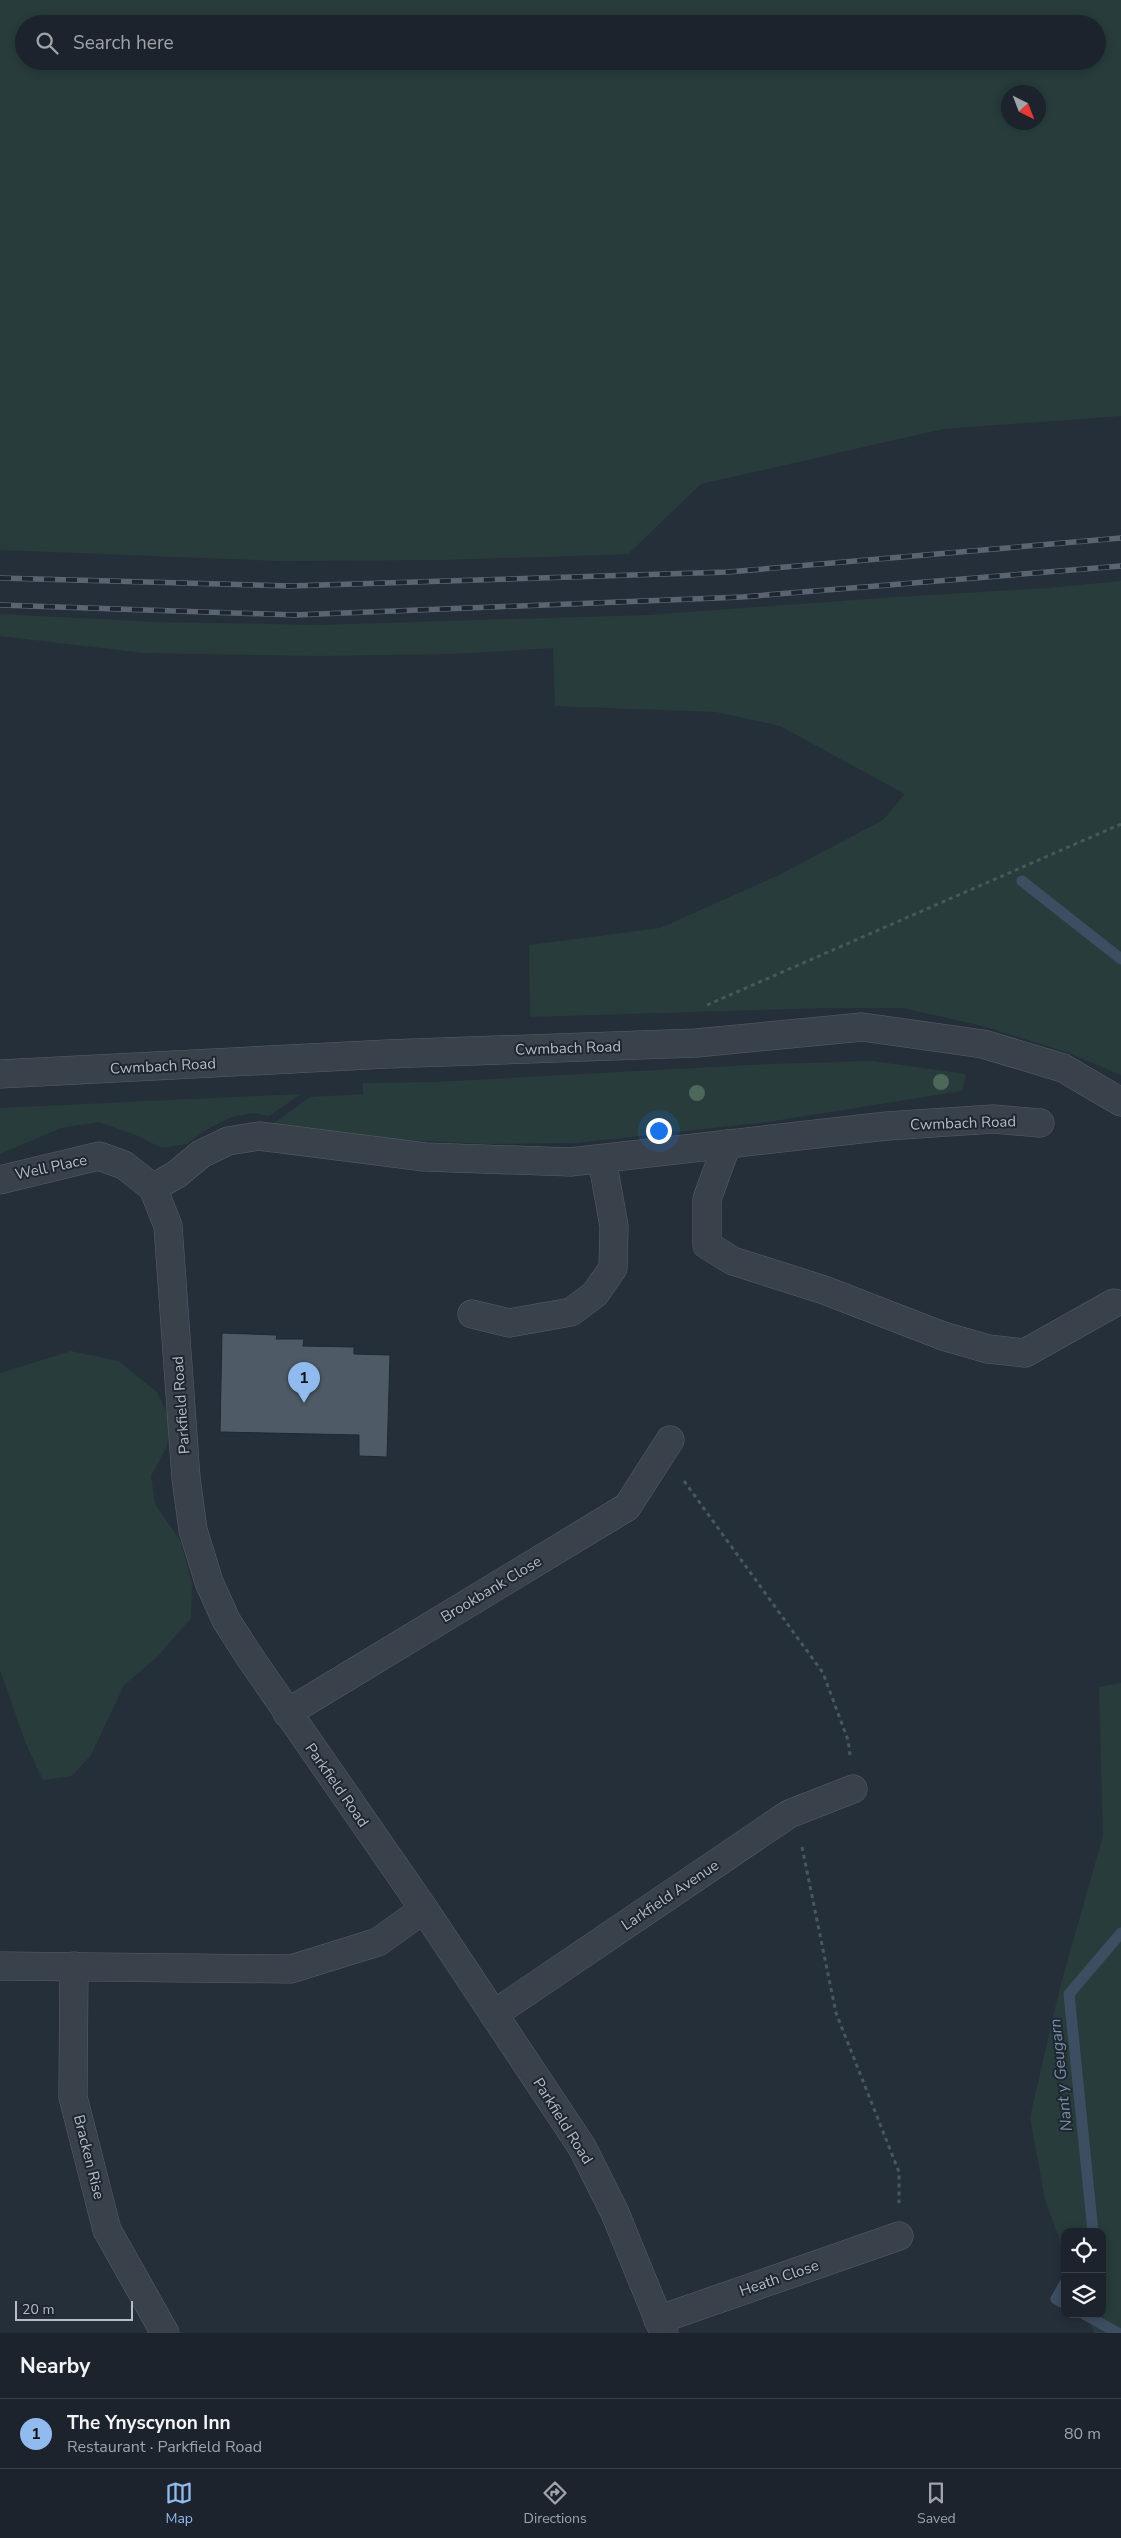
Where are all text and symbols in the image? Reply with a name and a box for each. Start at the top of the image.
search box [15,15,1106,70]
icon: search [33,29,61,57]
text: Search here [73,30,174,56]
north arrow [1001,85,1046,130]
street label: Cwmbach Road [515,1036,621,1060]
street label: Cwmbach Road [109,1053,217,1079]
street label: Cwmbach Road [910,1111,1016,1135]
your location [646,1118,672,1144]
street label: Well Place [13,1150,89,1184]
street label: Parkfield Road [168,1355,194,1455]
pin: 1 [288,1362,320,1403]
street label: Brookbank Close [437,1551,545,1627]
street label: Parkfield Road [301,1739,373,1831]
street label: Larkfield Avenue [617,1855,723,1935]
water label: Nant y Geugarn [1044,2018,1078,2132]
street label: Parkfield Road [529,2074,597,2168]
street label: Bracken Rise [69,2113,109,2201]
map controls [1061,2228,1106,2318]
button: locate [1061,2228,1106,2273]
street label: Heath Close [737,2255,821,2301]
button: layers [1061,2273,1106,2318]
scale bar [15,2298,132,2321]
text: 20 m [22,2300,54,2319]
text: Nearby [20,2352,90,2380]
text: The Ynyscynon Inn [67,2410,231,2436]
text: 1 [31,2423,41,2445]
text: 80 m [1064,2423,1101,2445]
text: Restaurant · Parkfield Road [67,2436,262,2458]
tab: Map [165,2479,193,2528]
tab: Directions [524,2479,587,2528]
tab: Saved [917,2479,956,2528]

